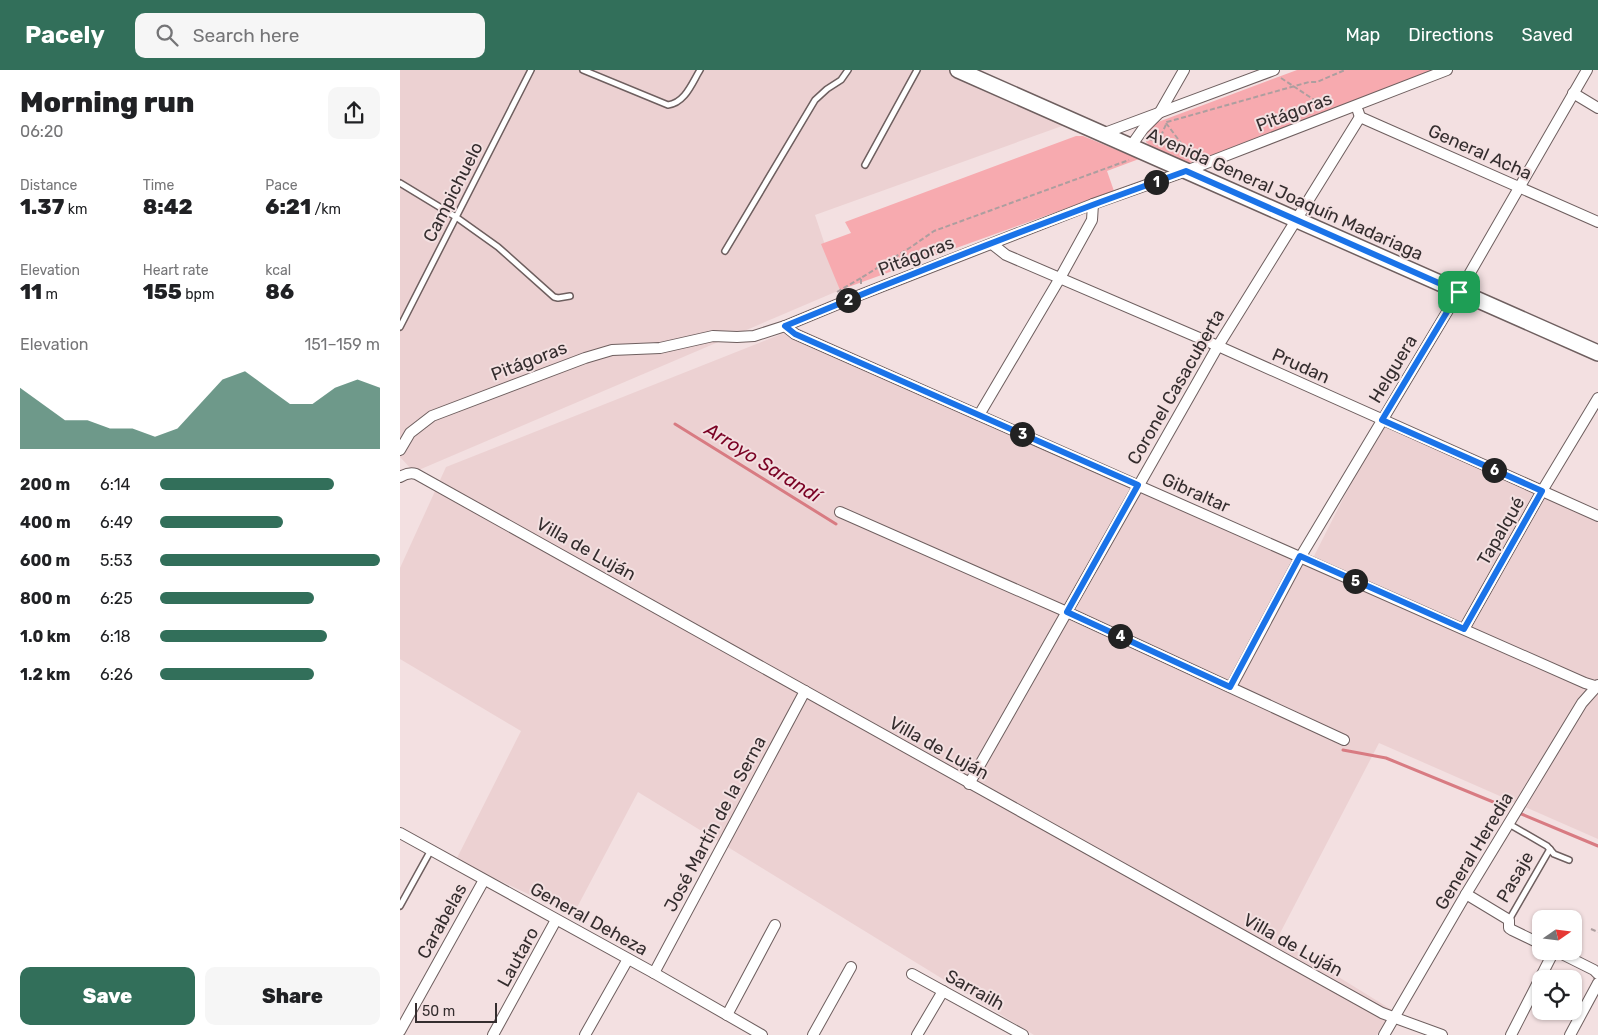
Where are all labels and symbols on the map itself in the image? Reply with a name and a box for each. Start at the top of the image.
street label: Pitágoras [1253,87,1335,137]
street label: General Acha [1425,119,1535,185]
street label: Avenida General Joaquín Madariaga [1144,123,1426,265]
street label: Campichuelo [418,138,488,246]
pin: 1 [1144,170,1168,194]
street label: Pitágoras [875,231,957,281]
pin [1438,271,1480,313]
pin: 2 [836,288,860,312]
street label: Coronel Casacuberta [1123,305,1229,469]
street label: Helguera [1364,331,1422,407]
street label: Pitágoras [488,336,570,386]
street label: Prudan [1269,344,1333,388]
water label: Arroyo Sarandí [700,417,827,508]
pin: 3 [1010,422,1034,446]
pin: 6 [1482,458,1506,482]
street label: Gibraltar [1159,468,1234,518]
street label: Tapalqué [1473,493,1529,569]
street label: Villa de Luján [532,513,640,585]
pin: 5 [1342,568,1368,594]
pin: 4 [1108,624,1132,648]
street label: Villa de Luján [885,712,993,784]
street label: José Martín de la Serna [659,732,771,916]
street label: General Heredia [1430,788,1518,914]
street label: Pasaje [1492,848,1538,906]
street label: General Deheza [526,878,652,960]
street label: Carabelas [412,879,472,963]
street label: Villa de Luján [1239,909,1347,981]
north arrow [1532,910,1582,960]
street label: Lautaro [493,923,543,991]
street label: Sarrailh [942,965,1008,1015]
scale bar [415,1000,498,1023]

